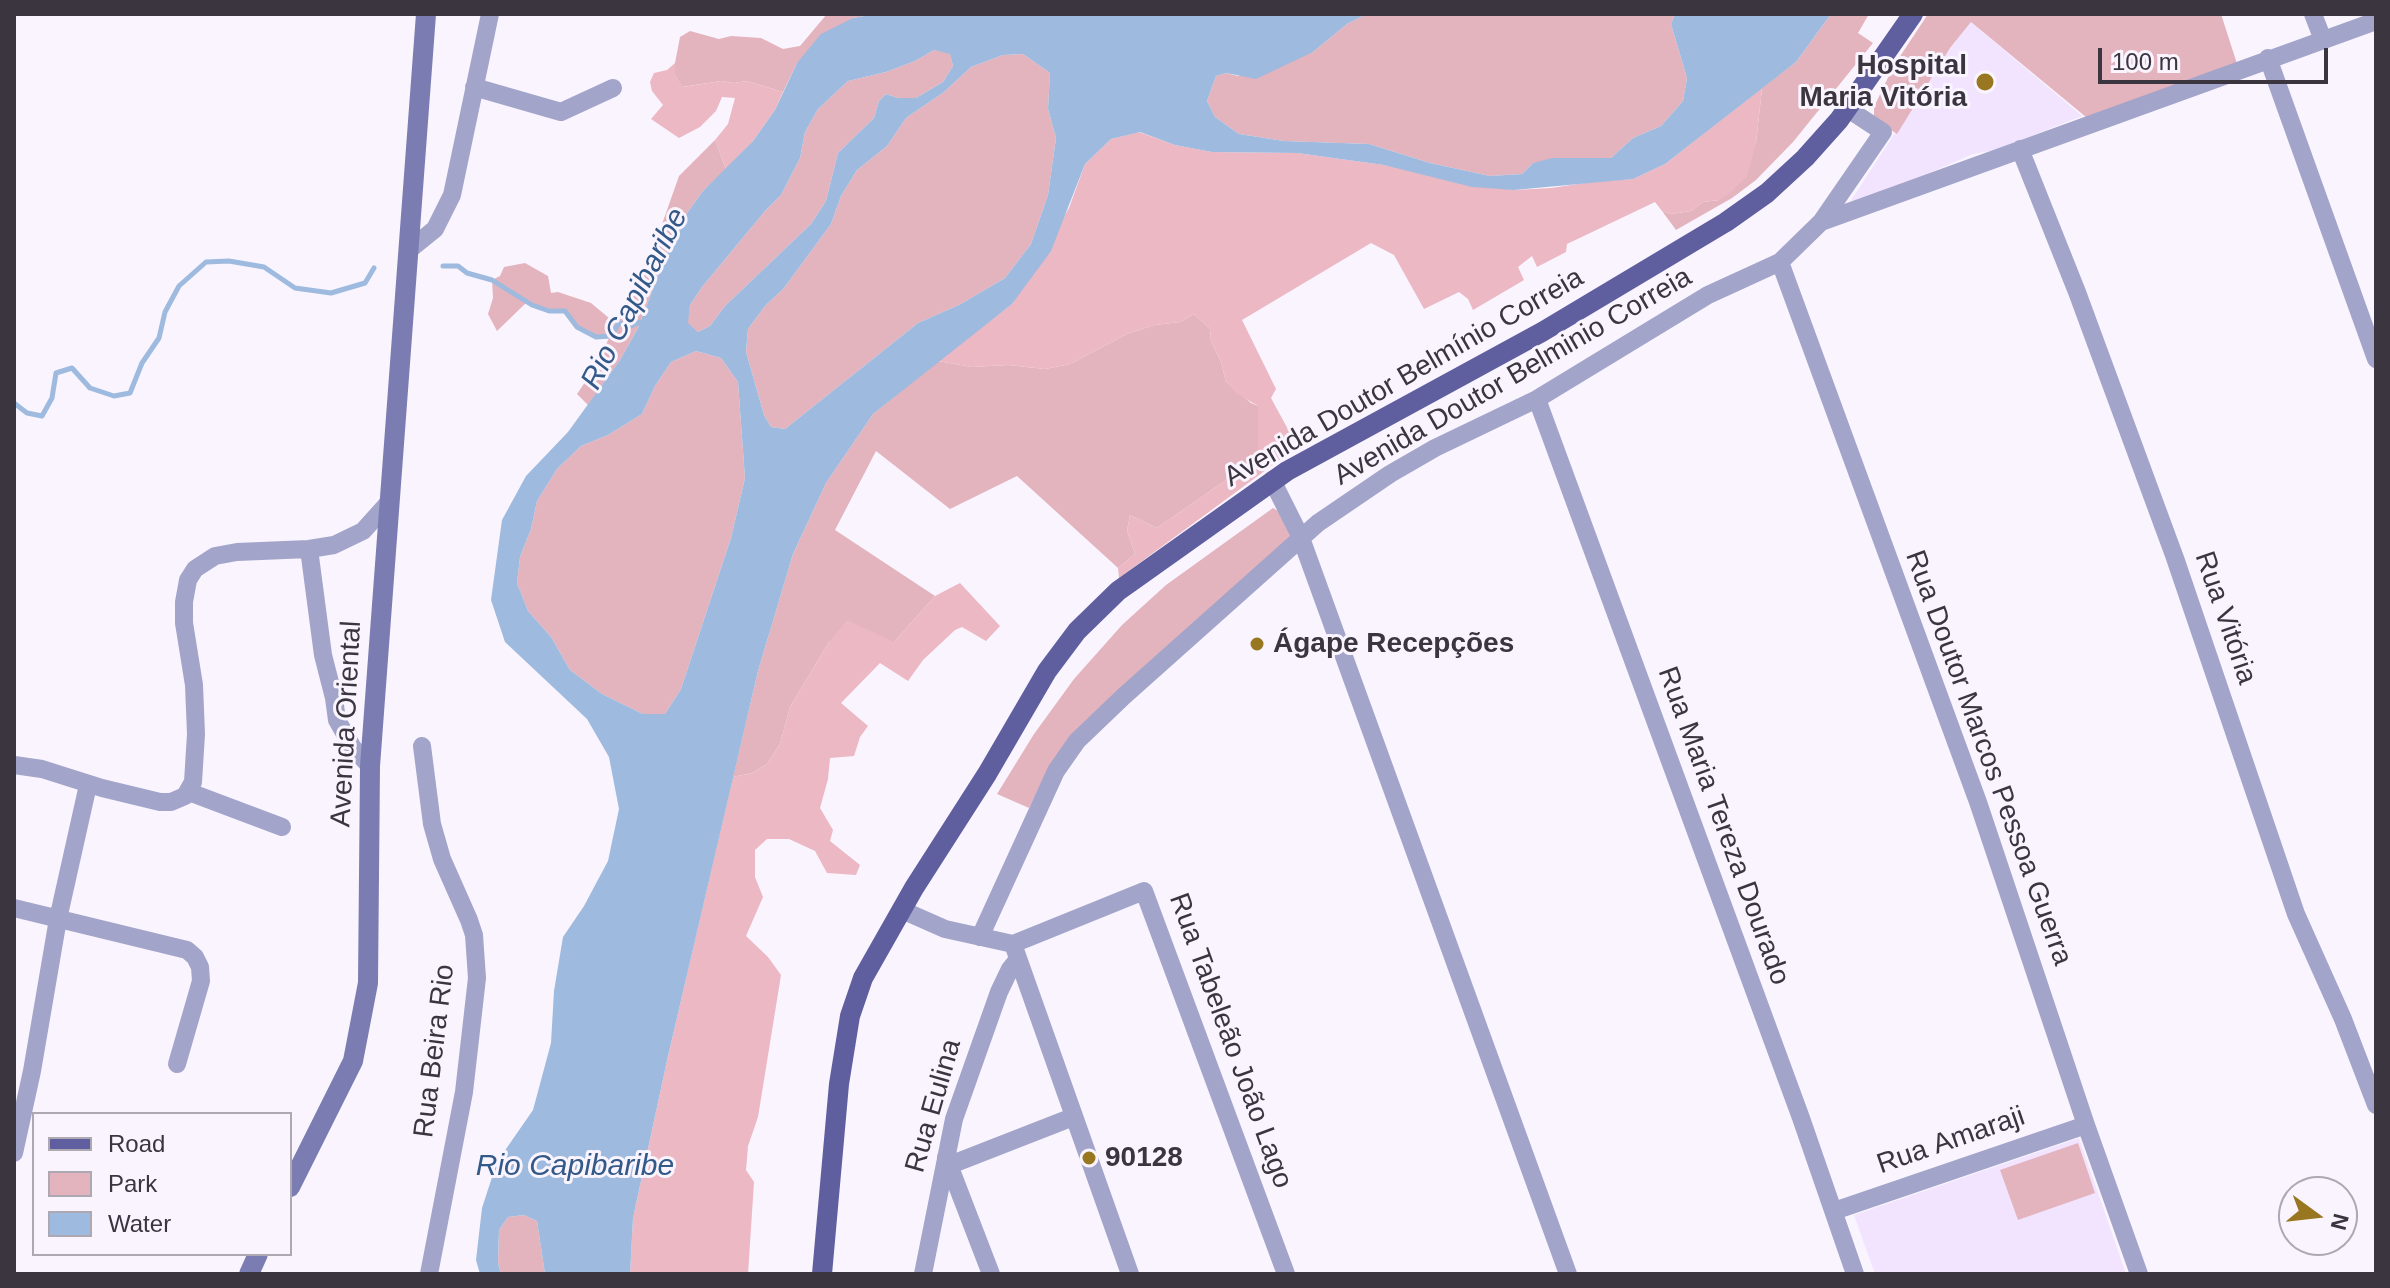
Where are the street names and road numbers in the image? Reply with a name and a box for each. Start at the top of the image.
street label: Avenida Doutor Belmínio Correia [1219,261,1589,495]
street label: Avenida Doutor Belminio Correia [1328,261,1698,493]
street label: Rua Doutor Marcos Pessoa Guerra [1897,546,2079,970]
street label: Rua Vitória [2187,547,2263,689]
street label: Avenida Oriental [325,620,369,828]
street label: Rua Maria Tereza Dourado [1650,662,1796,990]
street label: Rua Tabeleão João Lago [1161,889,1299,1193]
street label: Rua Beira Rio [408,962,462,1140]
street label: Rua Eulina [899,1036,969,1176]
street label: Rua Amaraji [1873,1100,2029,1182]

